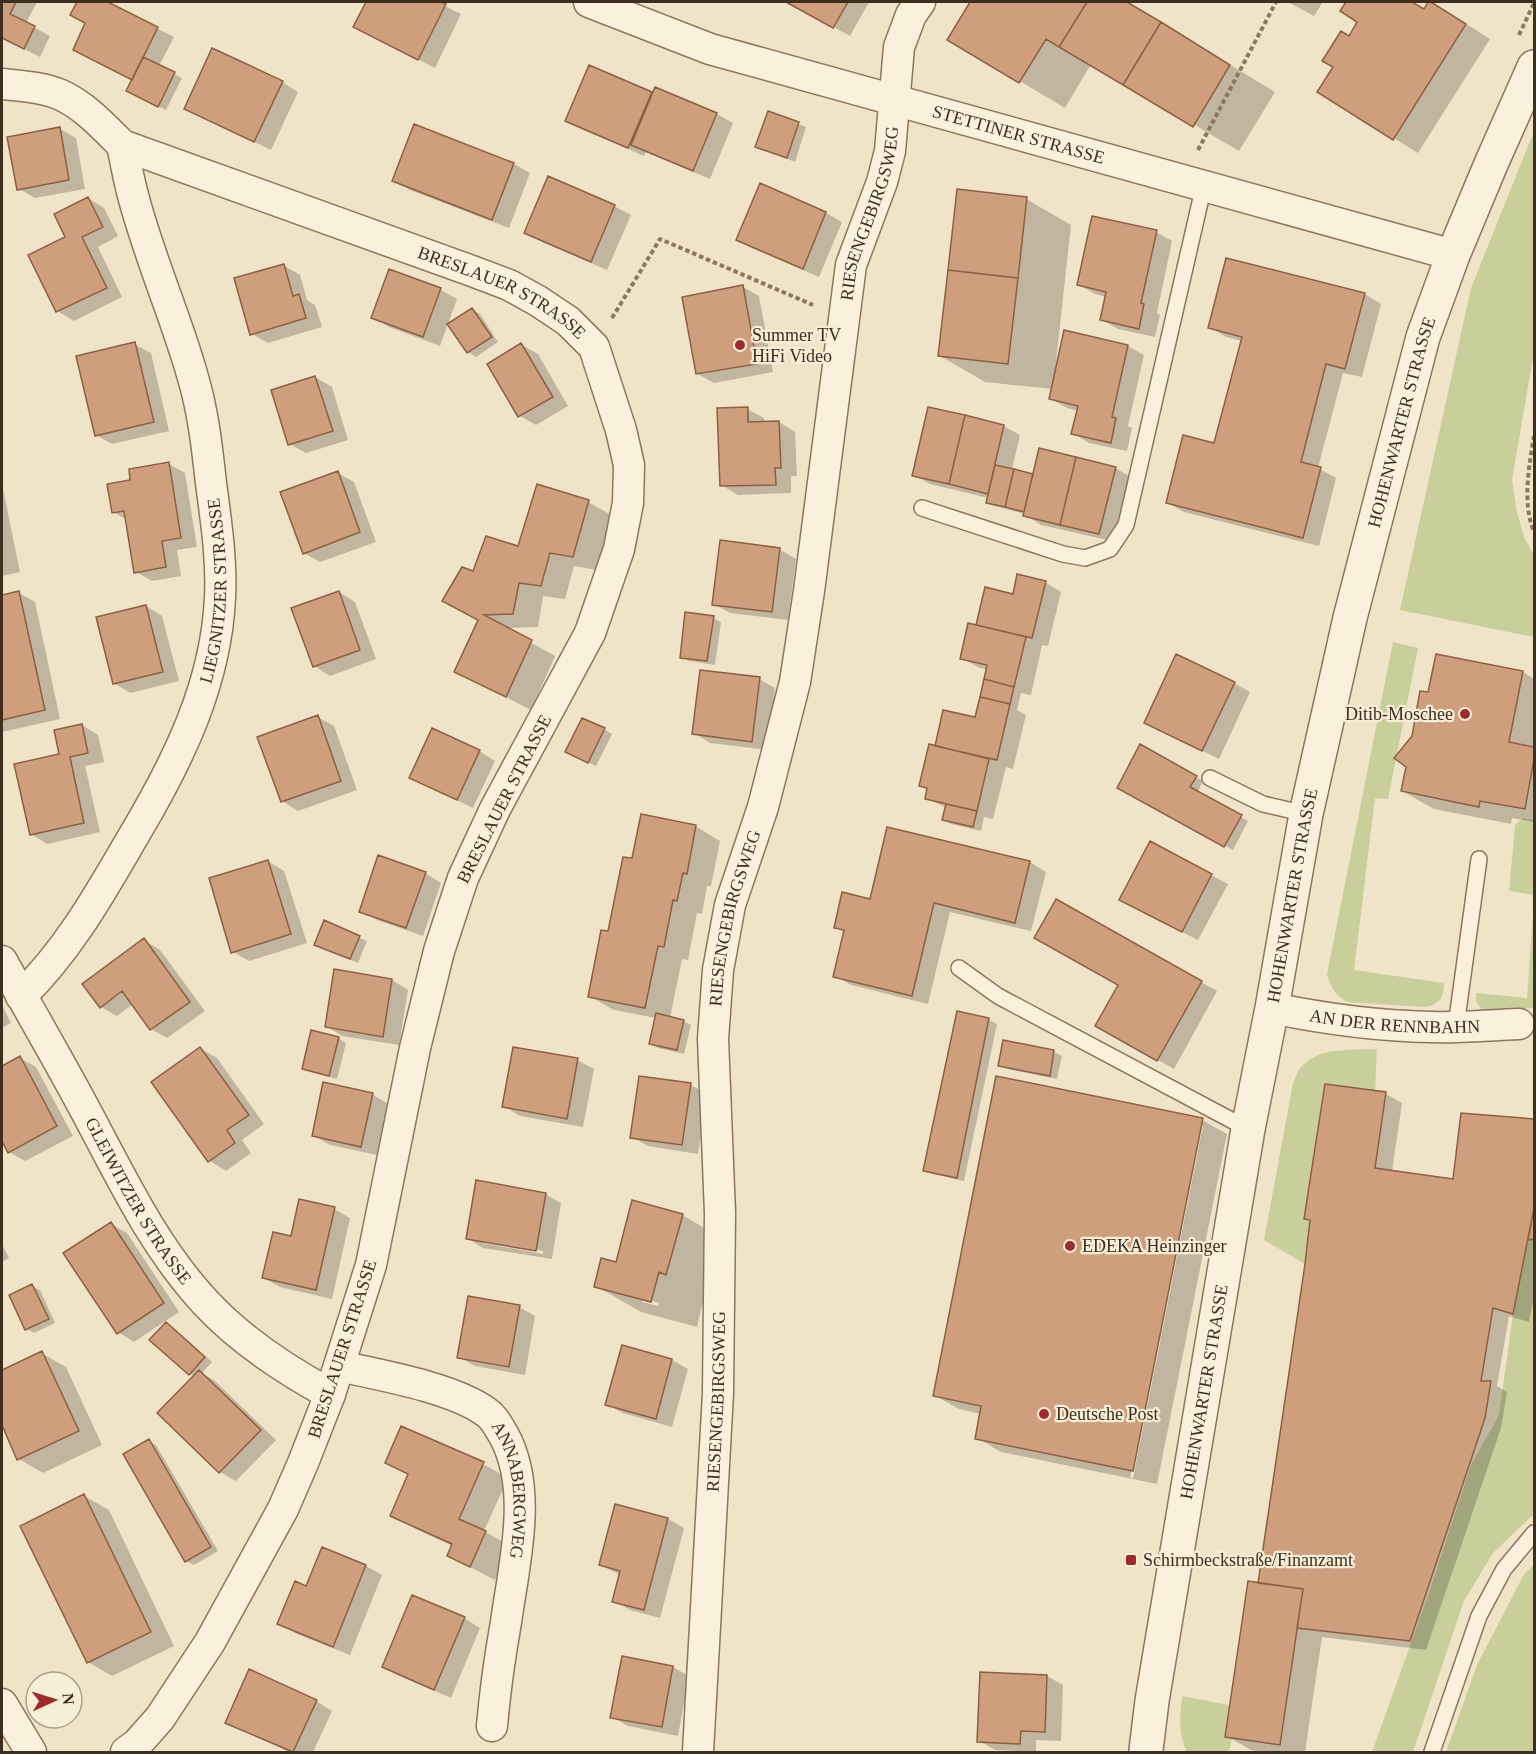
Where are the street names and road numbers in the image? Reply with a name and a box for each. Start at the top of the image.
street label: STETTINER STRASSE [930,101,1107,168]
street label: RIESENGEBIRGSWEG [837,125,902,302]
street label: BRESLAUER STRASSE [415,242,590,343]
street label: HOHENWARTER STRASSE [1364,314,1440,530]
street label: LIEGNITZER STRASSE [196,497,230,686]
street label: BRESLAUER STRASSE [453,711,555,887]
street label: HOHENWARTER STRASSE [1263,786,1321,1004]
street label: RIESENGEBIRGSWEG [705,827,765,1007]
street label: AN DER RENNBAHN [1308,1005,1481,1037]
street label: GLEIWITZER STRASSE [81,1114,196,1288]
street label: BRESLAUER STRASSE [304,1257,380,1441]
street label: HOHENWARTER STRASSE [1176,1283,1232,1501]
street label: RIESENGEBIRGSWEG [703,1311,729,1492]
street label: ANNABERGWEG [487,1417,530,1560]

